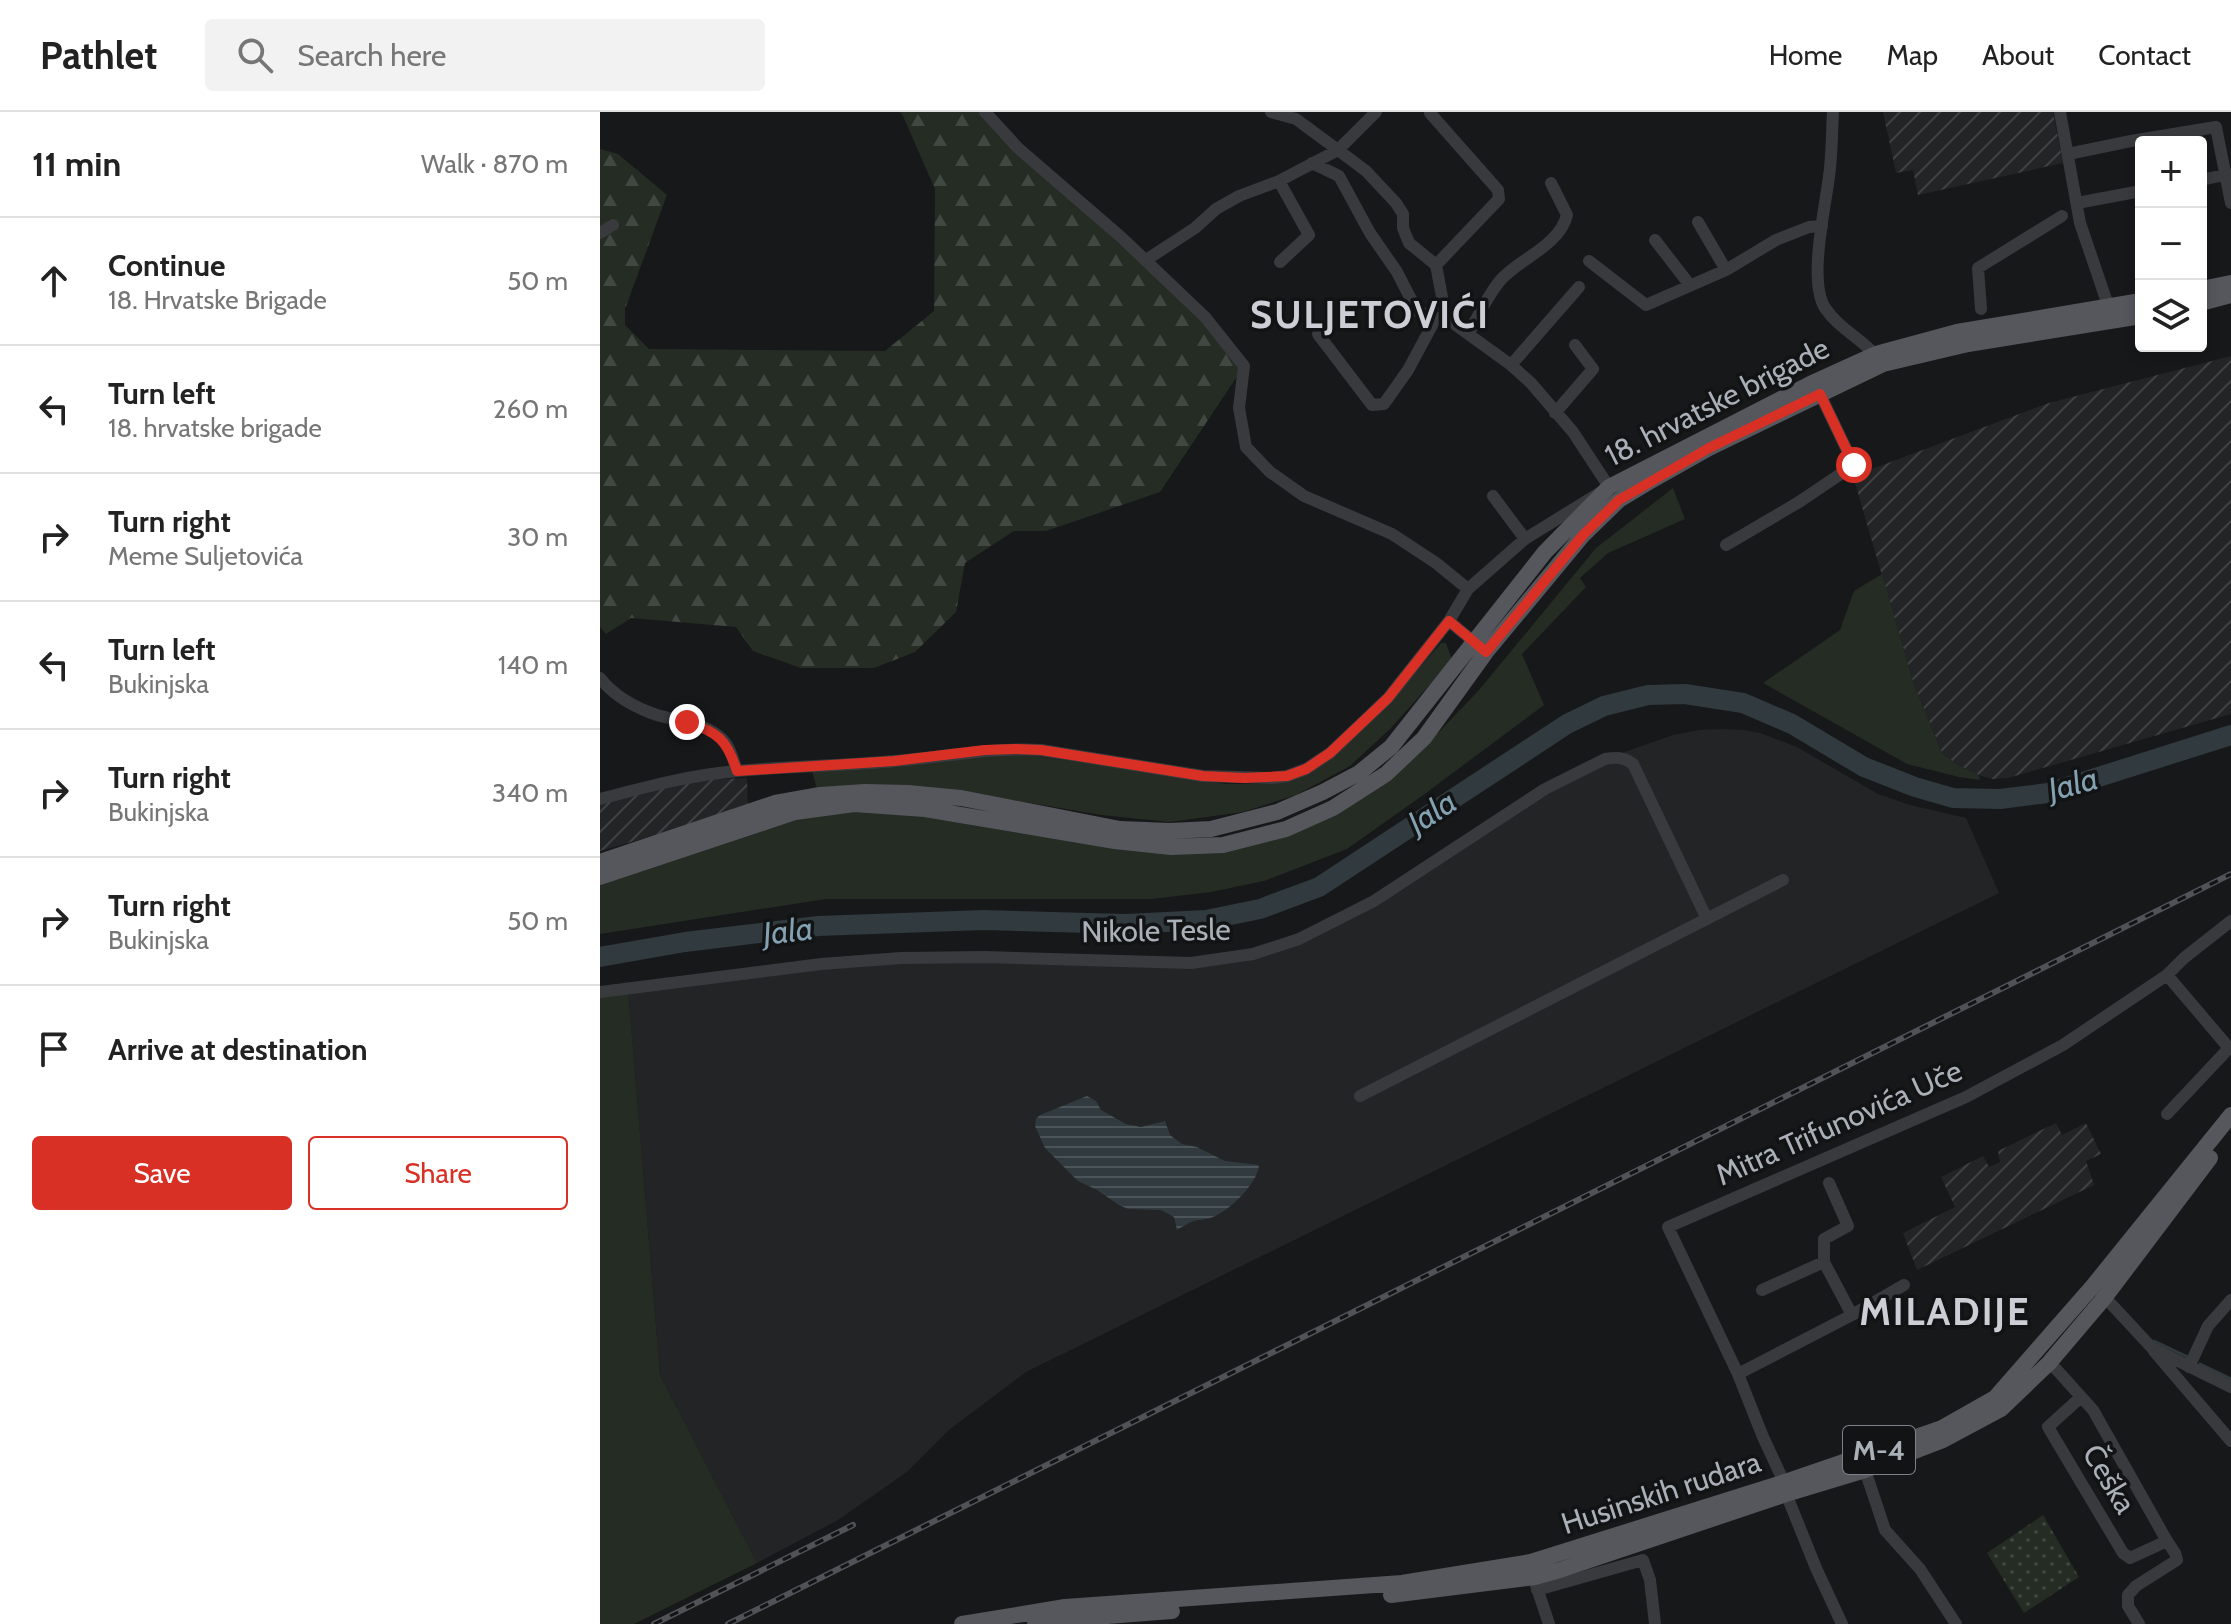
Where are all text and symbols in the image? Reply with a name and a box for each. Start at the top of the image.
search box [205,19,765,91]
text: Pathlet [40,32,157,79]
icon: search [233,33,277,77]
text: Search here [297,37,446,74]
text: Home [1769,38,1842,72]
text: Map [1886,38,1938,72]
text: About [1982,38,2054,72]
text: Contact [2098,38,2191,72]
map controls [2135,136,2207,352]
button: + [2135,136,2207,208]
text: 11 min [32,143,121,185]
text: Walk · 870 m [421,148,568,180]
button: − [2135,208,2207,280]
text: Continue [108,247,225,284]
icon: ahead [32,259,76,303]
text: 50 m [507,265,568,297]
button: layers [2135,280,2207,352]
text: 18. Hrvatske Brigade [108,284,327,316]
district label: SULJETOVIĆI [1250,291,1490,338]
street label: 18. hrvatske brigade [1598,329,1835,474]
text: Turn left [108,375,216,412]
icon: left [32,387,76,431]
text: 260 m [493,393,568,425]
text: 18. hrvatske brigade [108,412,322,444]
route start [1836,447,1872,483]
text: Turn right [108,503,231,540]
icon: right [32,515,76,559]
text: 30 m [507,521,568,553]
text: Meme Suljetovića [108,540,303,572]
text: Turn left [108,631,216,668]
icon: left [32,643,76,687]
text: 140 m [498,649,568,681]
text: Bukinjska [108,668,209,700]
route end [669,704,705,740]
water label: Jala [2041,758,2102,810]
text: Turn right [108,759,231,796]
icon: right [32,771,76,815]
text: 340 m [492,777,568,809]
water label: Jala [1398,782,1463,843]
text: Bukinjska [108,796,209,828]
text: Turn right [108,887,231,924]
icon: right [32,899,76,943]
text: 50 m [507,905,568,937]
water label: Jala [758,908,815,953]
street label: Nikole Tesle [1081,911,1231,950]
text: Bukinjska [108,924,209,956]
icon: arrive [32,1027,76,1071]
text: Arrive at destination [108,1031,368,1068]
street label: Mitra Trifunovića Uče [1710,1052,1968,1193]
button: Save [32,1136,292,1210]
button: Share [308,1136,568,1210]
district label: MILADIJE [1859,1288,2031,1335]
road number: M-4 [1843,1426,1915,1474]
street label: Češka [2075,1438,2145,1520]
street label: Husinskih rudara [1557,1443,1766,1542]

